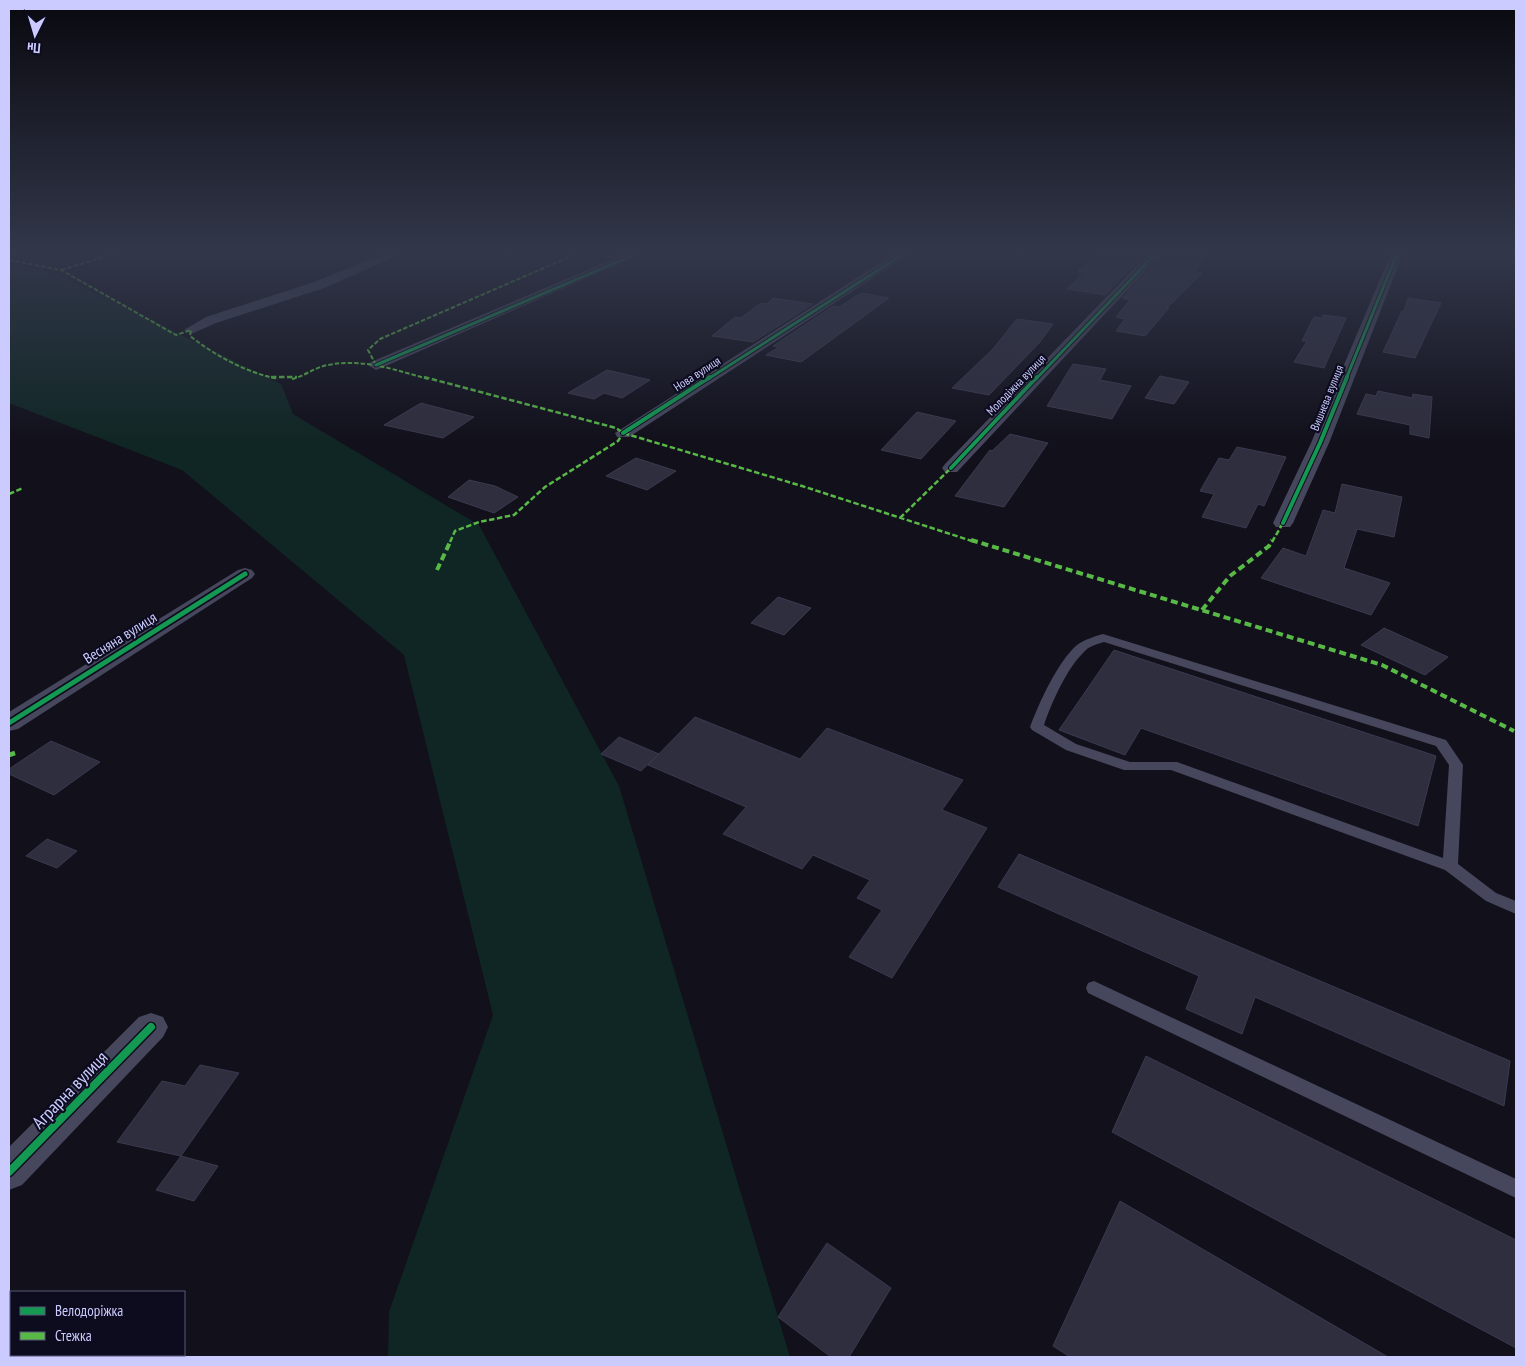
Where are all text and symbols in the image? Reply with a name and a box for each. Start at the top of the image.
north arrow [10,10,60,60]
text: Пн [26,38,41,58]
street label: Молодіжна вулиця [983,351,1049,418]
street label: Нова вулиця [670,353,723,394]
street label: Вишнева вулиця [1307,362,1347,433]
street label: Весняна вулиця [79,607,160,668]
street label: Аграрна вулиця [27,1046,112,1133]
legend [10,1291,185,1356]
text: Велодоріжка [55,1301,123,1320]
text: Стежка [55,1326,92,1345]

